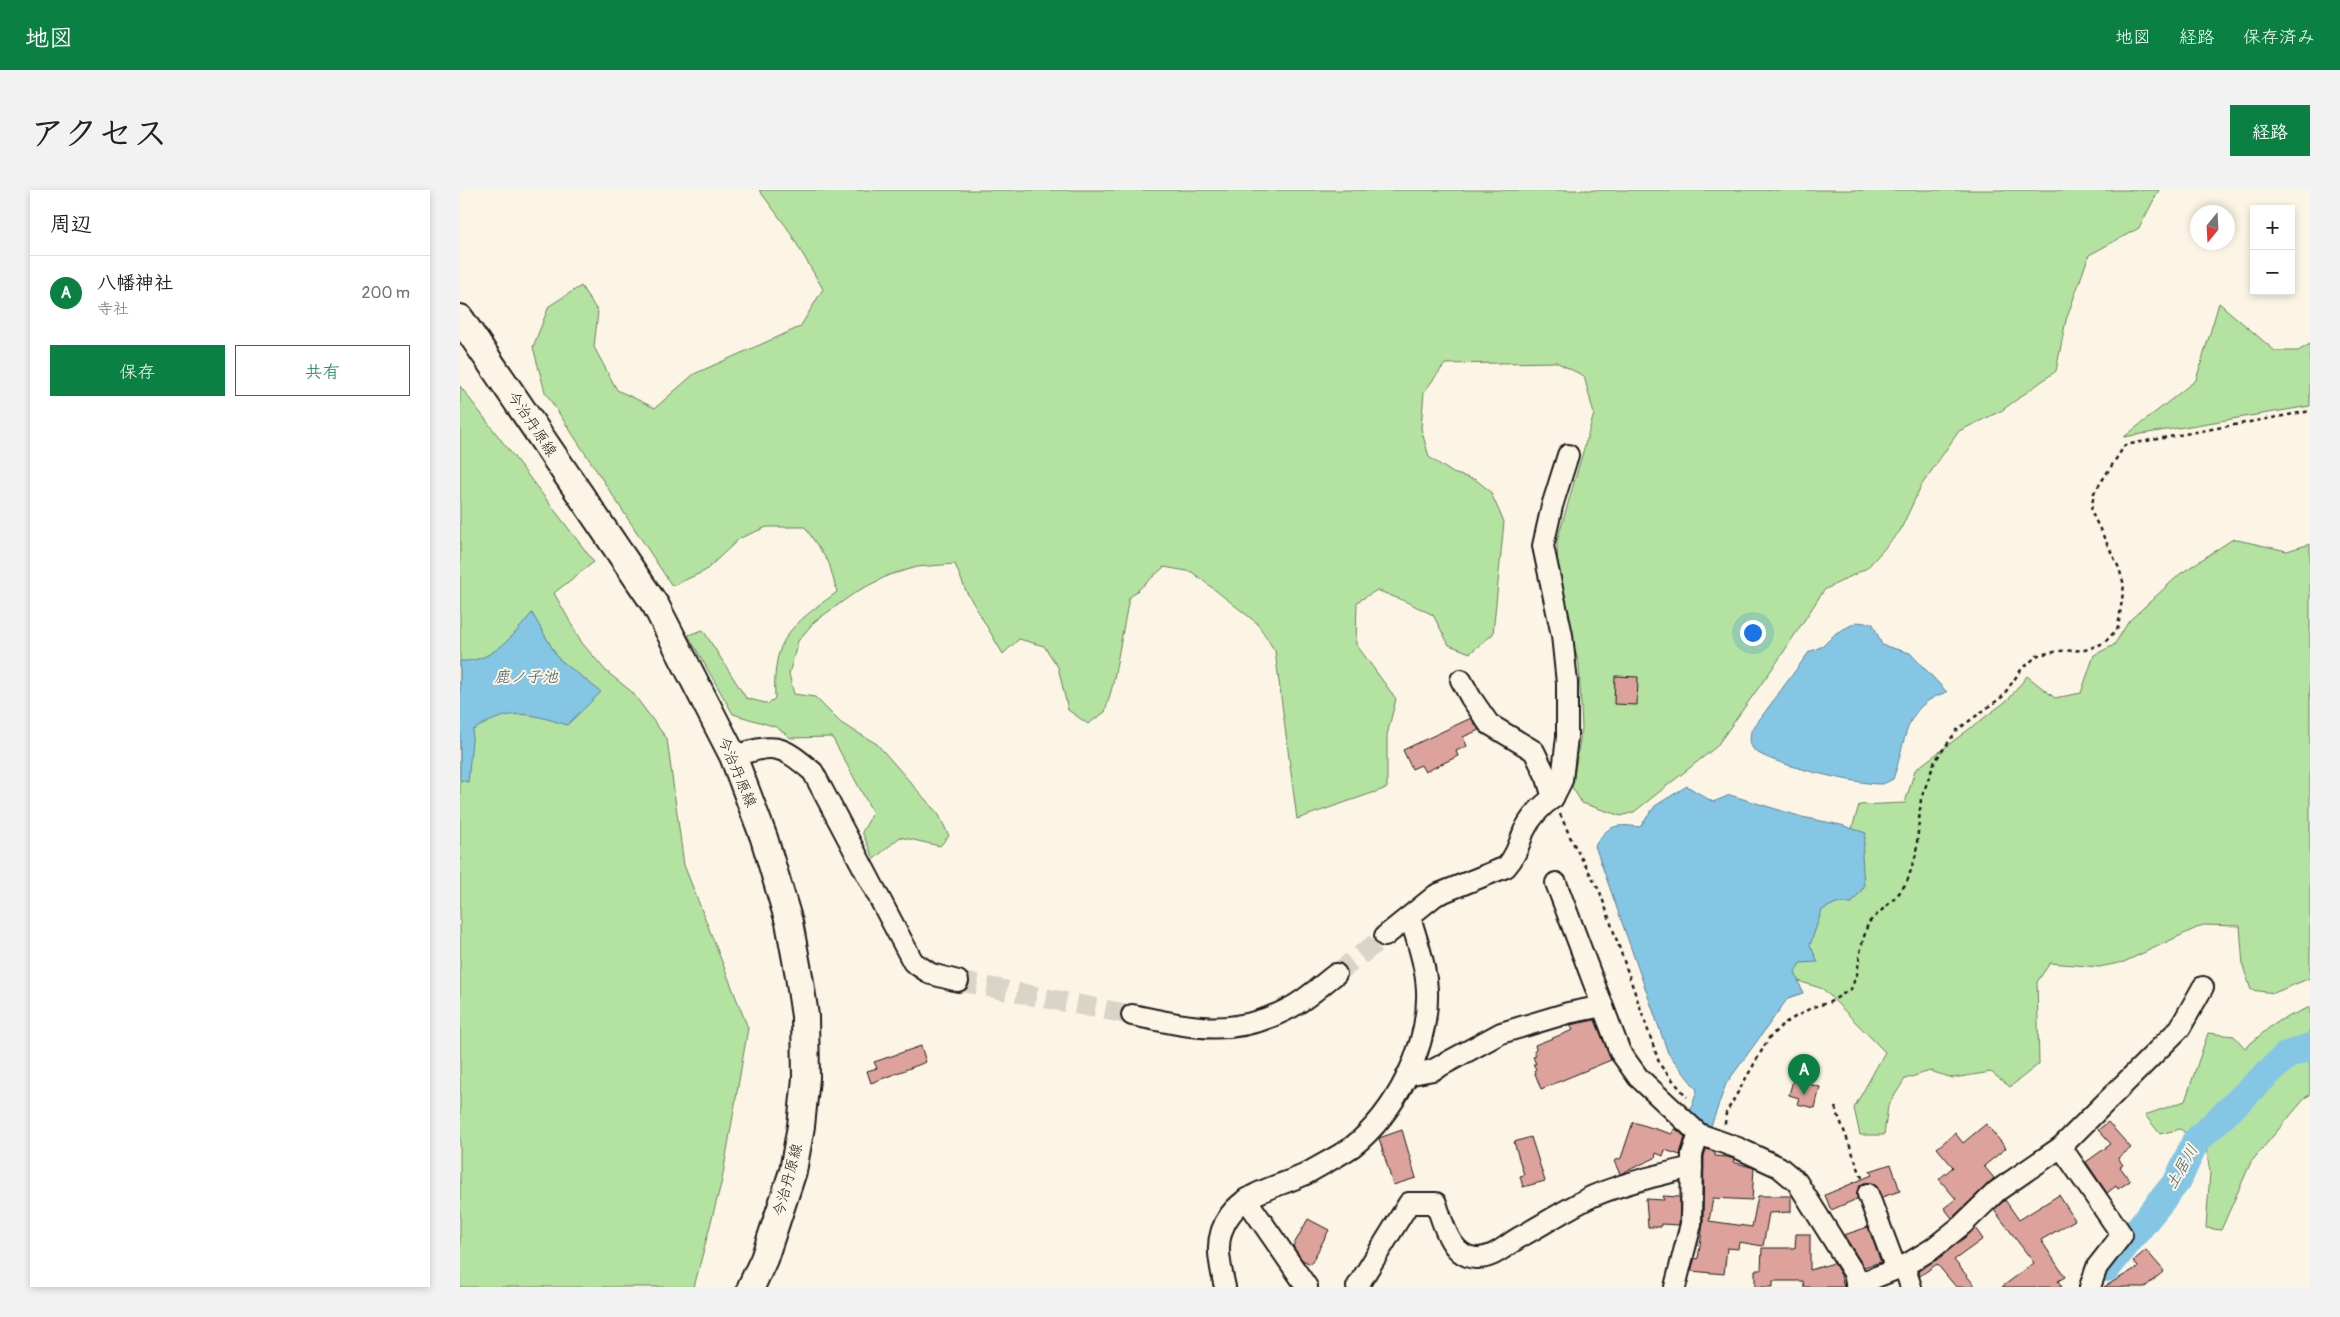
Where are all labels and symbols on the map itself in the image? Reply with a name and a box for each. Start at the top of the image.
north arrow [2190,205,2235,250]
street label: 今治丹原線 [503,388,561,460]
your location [1740,620,1766,646]
water label: 鹿ノ子池 [494,667,559,687]
street label: 今治丹原線 [714,734,760,810]
pin: A [1788,1054,1820,1095]
street label: 今治丹原線 [769,1141,807,1219]
water label: 土居川 [2161,1141,2203,1193]

